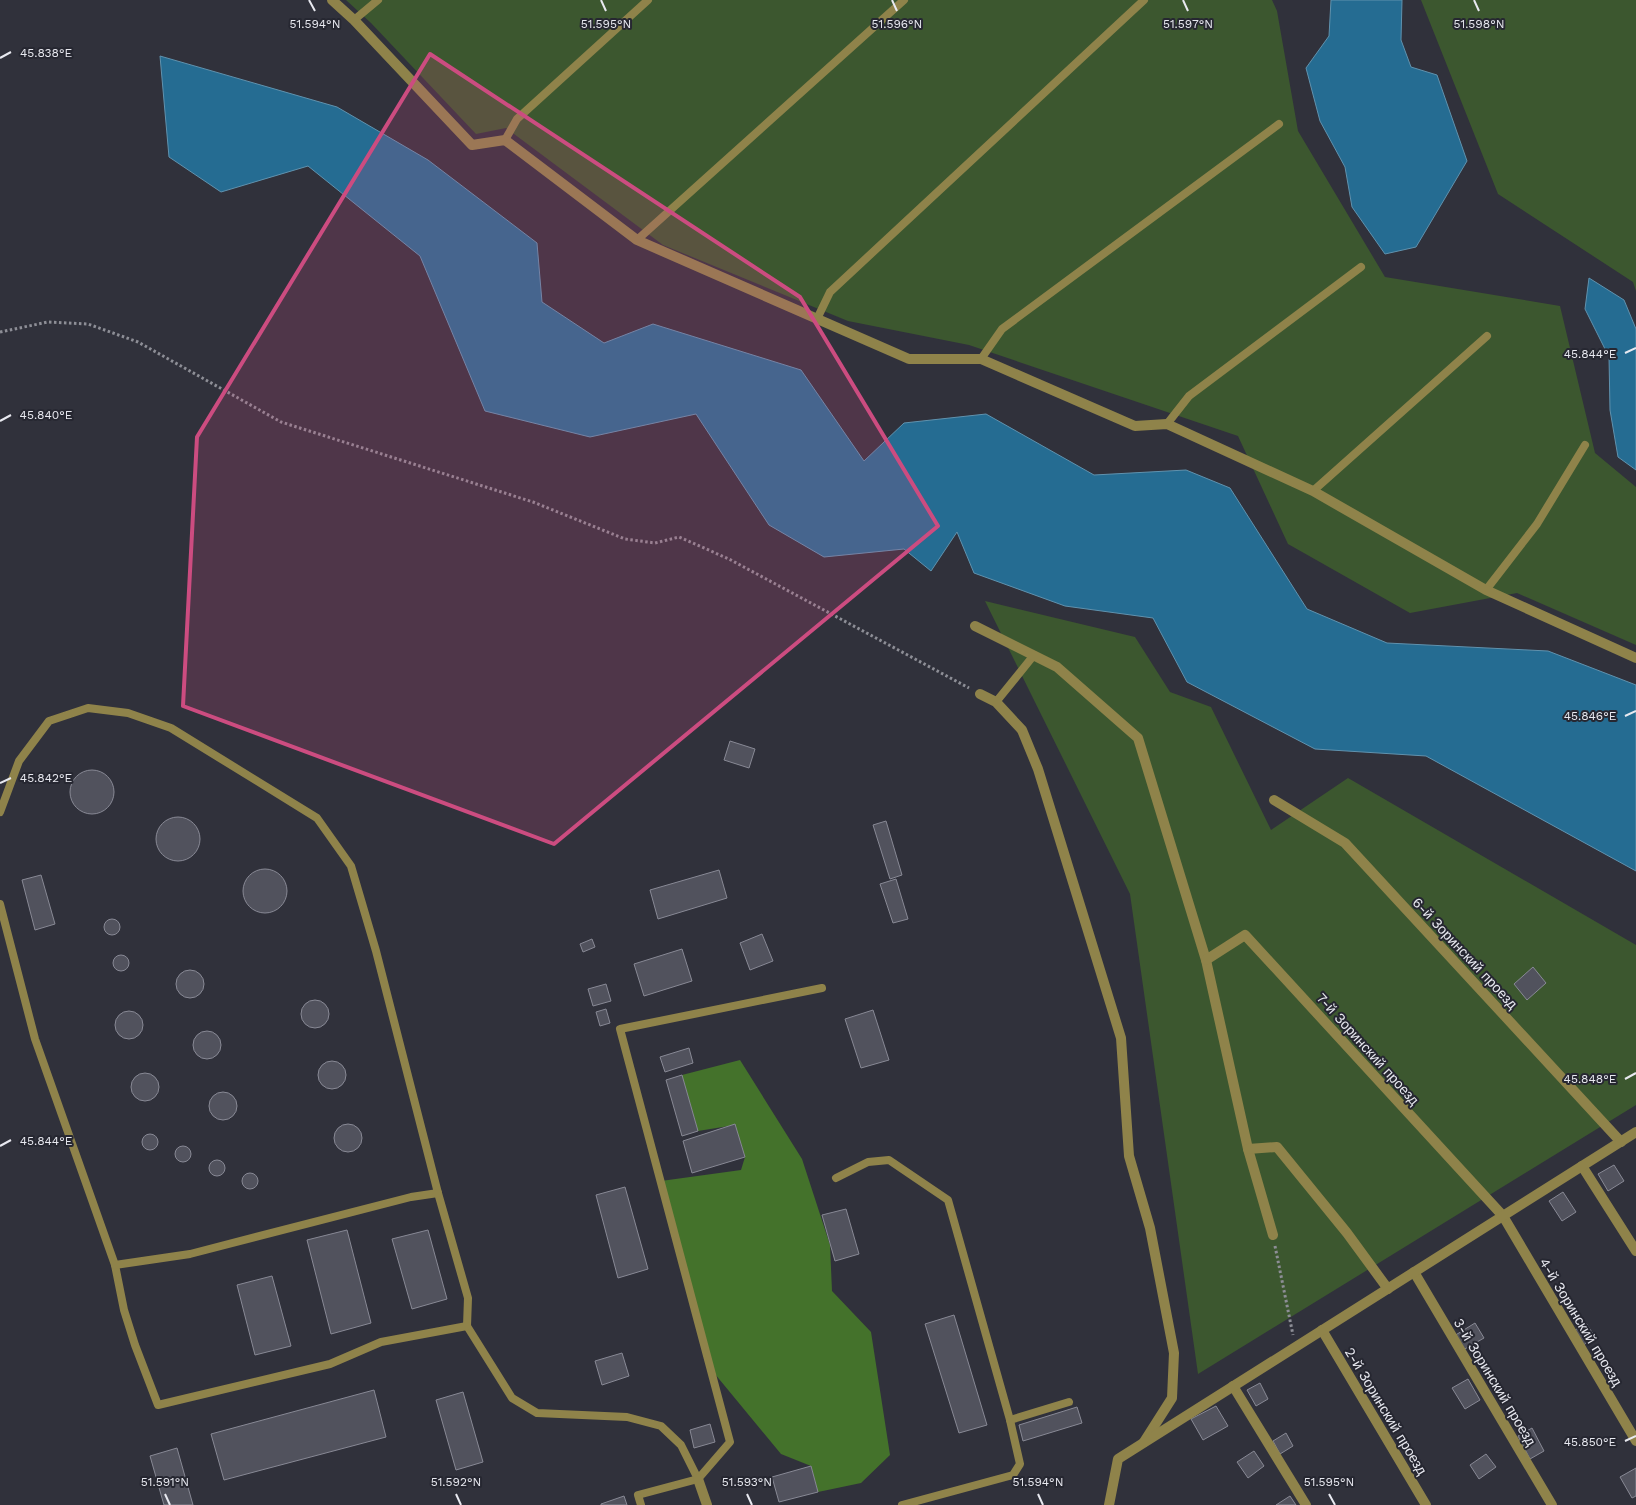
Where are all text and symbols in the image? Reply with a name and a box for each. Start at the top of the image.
text: 51.594°N [290,17,340,31]
text: 51.595°N [581,17,631,31]
text: 51.596°N [872,17,922,31]
text: 51.597°N [1163,17,1213,31]
text: 51.598°N [1454,17,1504,31]
text: 45.838°E [20,46,72,60]
text: 45.844°E [1564,347,1617,361]
text: 45.840°E [20,408,73,422]
text: 45.846°E [1564,709,1617,723]
text: 45.842°E [20,771,73,785]
street label: 6-й Зоринский проезд [1409,894,1521,1012]
street label: 7-й Зоринский проезд [1314,990,1422,1108]
text: 45.848°E [1564,1072,1617,1086]
text: 45.844°E [20,1134,73,1148]
street label: 4-й Зоринский проезд [1536,1255,1626,1389]
street label: 3-й Зоринский проезд [1451,1315,1539,1449]
street label: 2-й Зоринский проезд [1342,1344,1430,1478]
text: 45.850°E [1564,1435,1617,1449]
text: 51.591°N [141,1475,189,1489]
text: 51.592°N [431,1475,481,1489]
text: 51.593°N [722,1475,772,1489]
text: 51.594°N [1013,1475,1063,1489]
text: 51.595°N [1304,1475,1354,1489]

